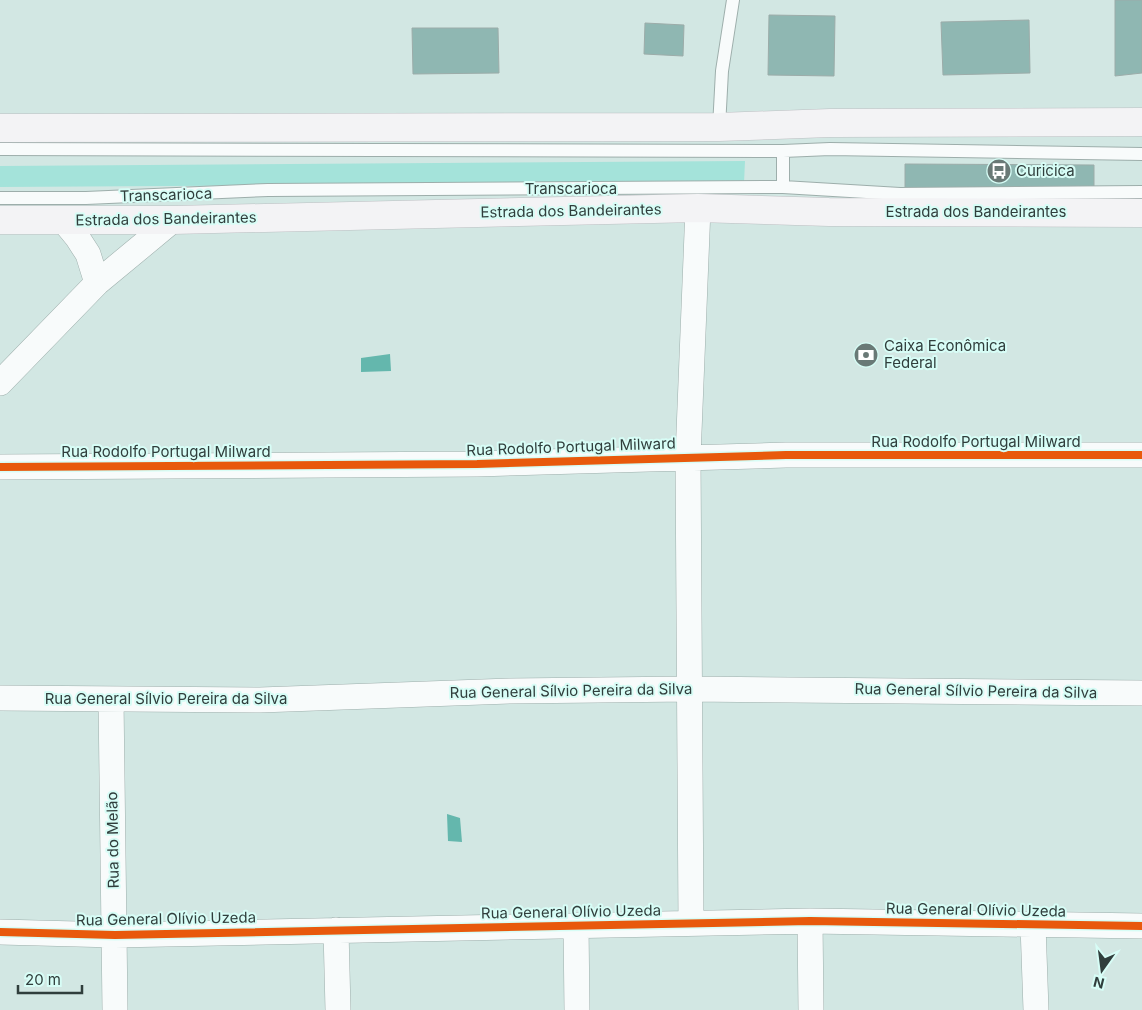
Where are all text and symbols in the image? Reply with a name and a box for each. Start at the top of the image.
bus stop icon: Curicica [986,158,1012,184]
place label: Curicica [1016,161,1075,180]
street label: Transcarioca [525,179,617,198]
street label: Transcarioca [119,183,213,206]
street label: Estrada dos Bandeirantes [480,199,662,222]
street label: Estrada dos Bandeirantes [885,202,1067,221]
street label: Estrada dos Bandeirantes [75,207,257,230]
place label: Caixa Econômica Federal [884,336,1006,372]
bank icon: Caixa Econômica Federal [853,342,879,368]
street label: Rua Rodolfo Portugal Milward [871,432,1081,451]
street label: Rua Rodolfo Portugal Milward [466,433,676,460]
street label: Rua Rodolfo Portugal Milward [61,442,271,461]
street label: Rua General Sílvio Pereira da Silva [449,679,693,702]
street label: Rua General Sílvio Pereira da Silva [854,679,1098,702]
street label: Rua General Sílvio Pereira da Silva [45,689,287,708]
street label: Rua do Melão [102,791,123,889]
street label: Rua General Olívio Uzeda [886,898,1066,921]
street label: Rua General Olívio Uzeda [481,900,661,923]
street label: Rua General Olívio Uzeda [76,907,256,930]
north arrow [1077,945,1127,995]
scale bar [18,962,81,994]
text: 20 m [25,970,61,989]
text: N [1092,974,1106,993]

